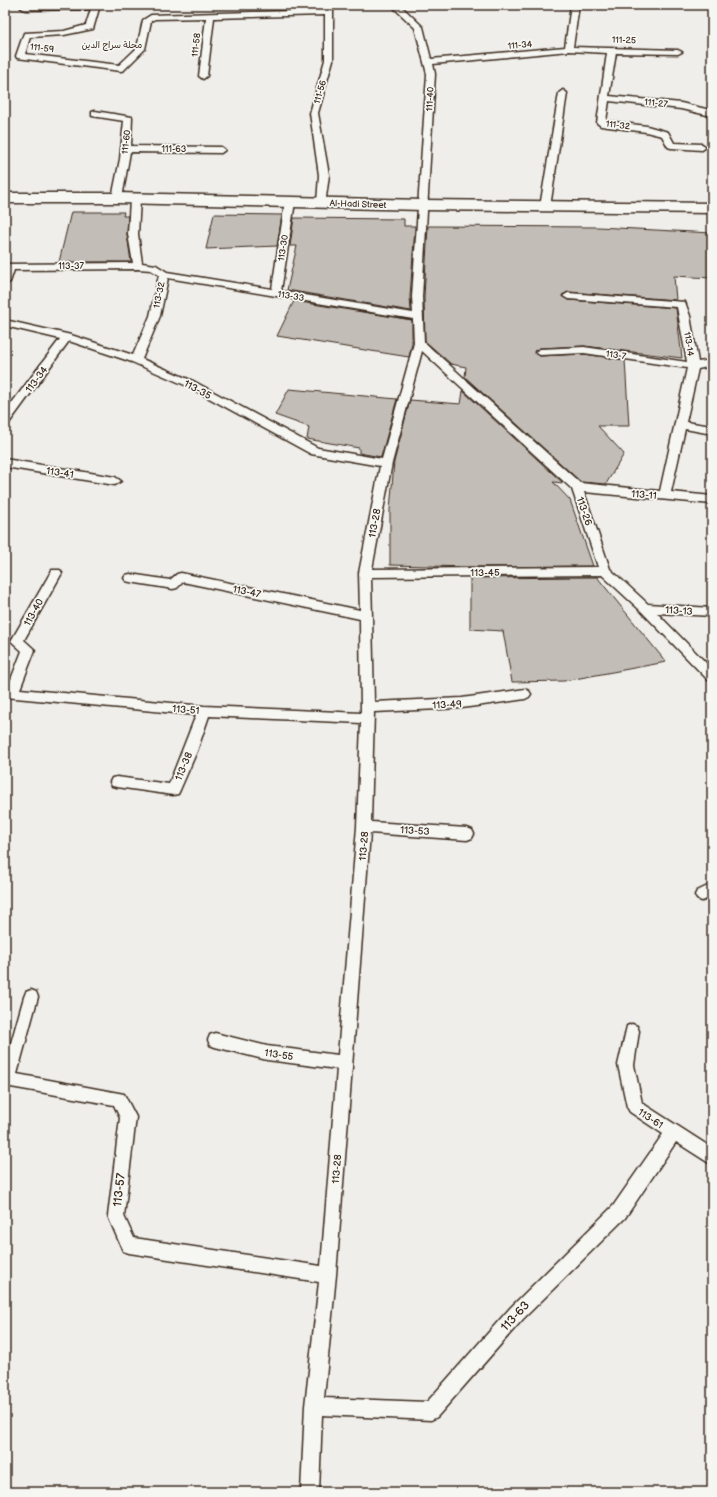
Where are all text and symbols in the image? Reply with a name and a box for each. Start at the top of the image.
street label: 111-58 [190,32,203,58]
street label: 111-25 [612,35,636,46]
street label: 111-34 [507,39,533,52]
district label: محلة سراج الدين [82,40,142,51]
street label: 111-59 [29,42,55,55]
street label: 111-56 [312,78,329,105]
street label: 111-40 [424,86,437,112]
street label: 111-27 [644,97,669,110]
street label: 111-32 [605,119,631,133]
street label: 111-60 [120,129,133,155]
street label: 111-63 [162,144,187,155]
street label: Al-Hadi Street [329,198,387,211]
street label: 113-30 [276,234,291,262]
street label: 113-37 [58,261,84,272]
street label: 113-32 [151,280,168,309]
street label: 113-33 [277,289,306,304]
street label: 113-14 [681,331,696,358]
street label: 113-7 [605,349,627,362]
street label: 113-34 [23,364,51,395]
street label: 113-35 [182,378,214,402]
street label: 113-41 [45,465,74,481]
street label: 113-11 [631,488,657,502]
street label: 113-26 [574,495,595,527]
street label: 113-28 [366,508,384,539]
street label: 113-45 [470,567,500,579]
street label: 113-47 [232,583,262,601]
street label: 113-40 [21,597,46,628]
street label: 113-13 [665,604,693,618]
street label: 113-49 [432,698,462,712]
street label: 113-51 [172,703,200,717]
street label: 113-38 [173,750,195,782]
street label: 113-53 [400,824,430,838]
street label: 113-28 [357,831,371,861]
street label: 113-55 [264,1047,294,1063]
street label: 113-61 [636,1106,665,1131]
street label: 113-28 [330,1154,344,1184]
street label: 113-57 [110,1172,129,1208]
street label: 113-63 [498,1298,533,1335]

